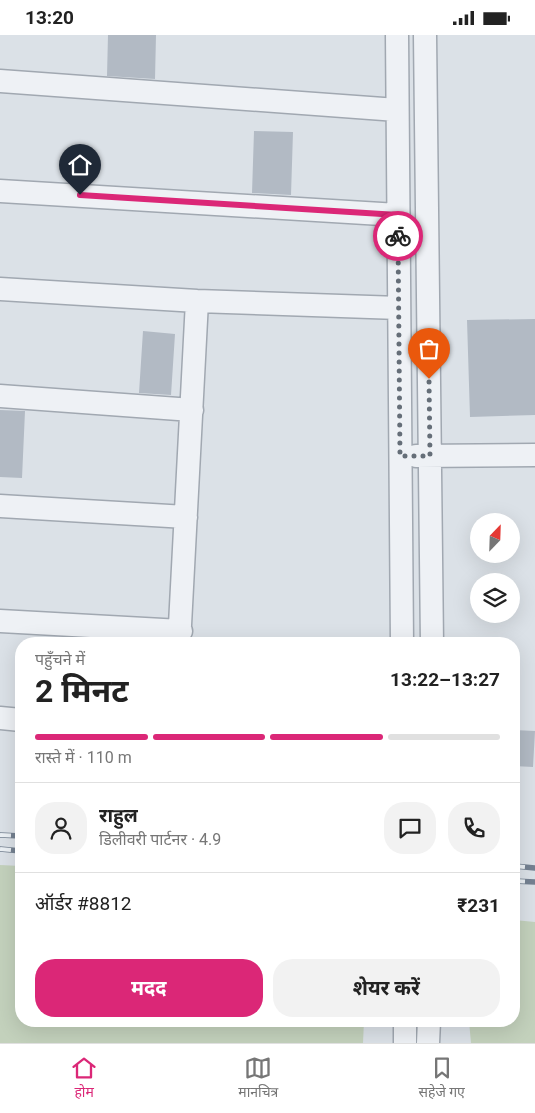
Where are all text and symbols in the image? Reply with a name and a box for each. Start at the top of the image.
text: 13:20 [25,6,74,29]
pin [59,144,101,195]
icon: home [66,151,94,179]
courier [373,211,423,261]
icon: bike [384,222,412,250]
pin [408,328,450,379]
icon: bag [415,335,443,363]
north arrow [470,513,520,563]
map controls [470,513,520,623]
button: layers [470,573,520,623]
text: पहुँचने में [35,650,85,669]
text: 13:22–13:27 [390,668,500,691]
text: 2 मिनट [35,672,128,710]
text: रास्ते में · 110 m [35,748,132,767]
button: person [35,802,87,854]
button: chat [384,802,436,854]
button: phone [448,802,500,854]
text: राहुल [99,804,138,827]
text: डिलीवरी पार्टनर · 4.9 [99,830,221,849]
text: ऑर्डर #8812 [35,892,132,915]
text: ₹231 [457,894,500,917]
button: मदद [35,959,263,1017]
button: शेयर करें [273,959,500,1017]
tab: होम [70,1054,98,1103]
tab: मानचित्र [238,1054,278,1103]
tab: सहेजे गए [418,1054,465,1103]

